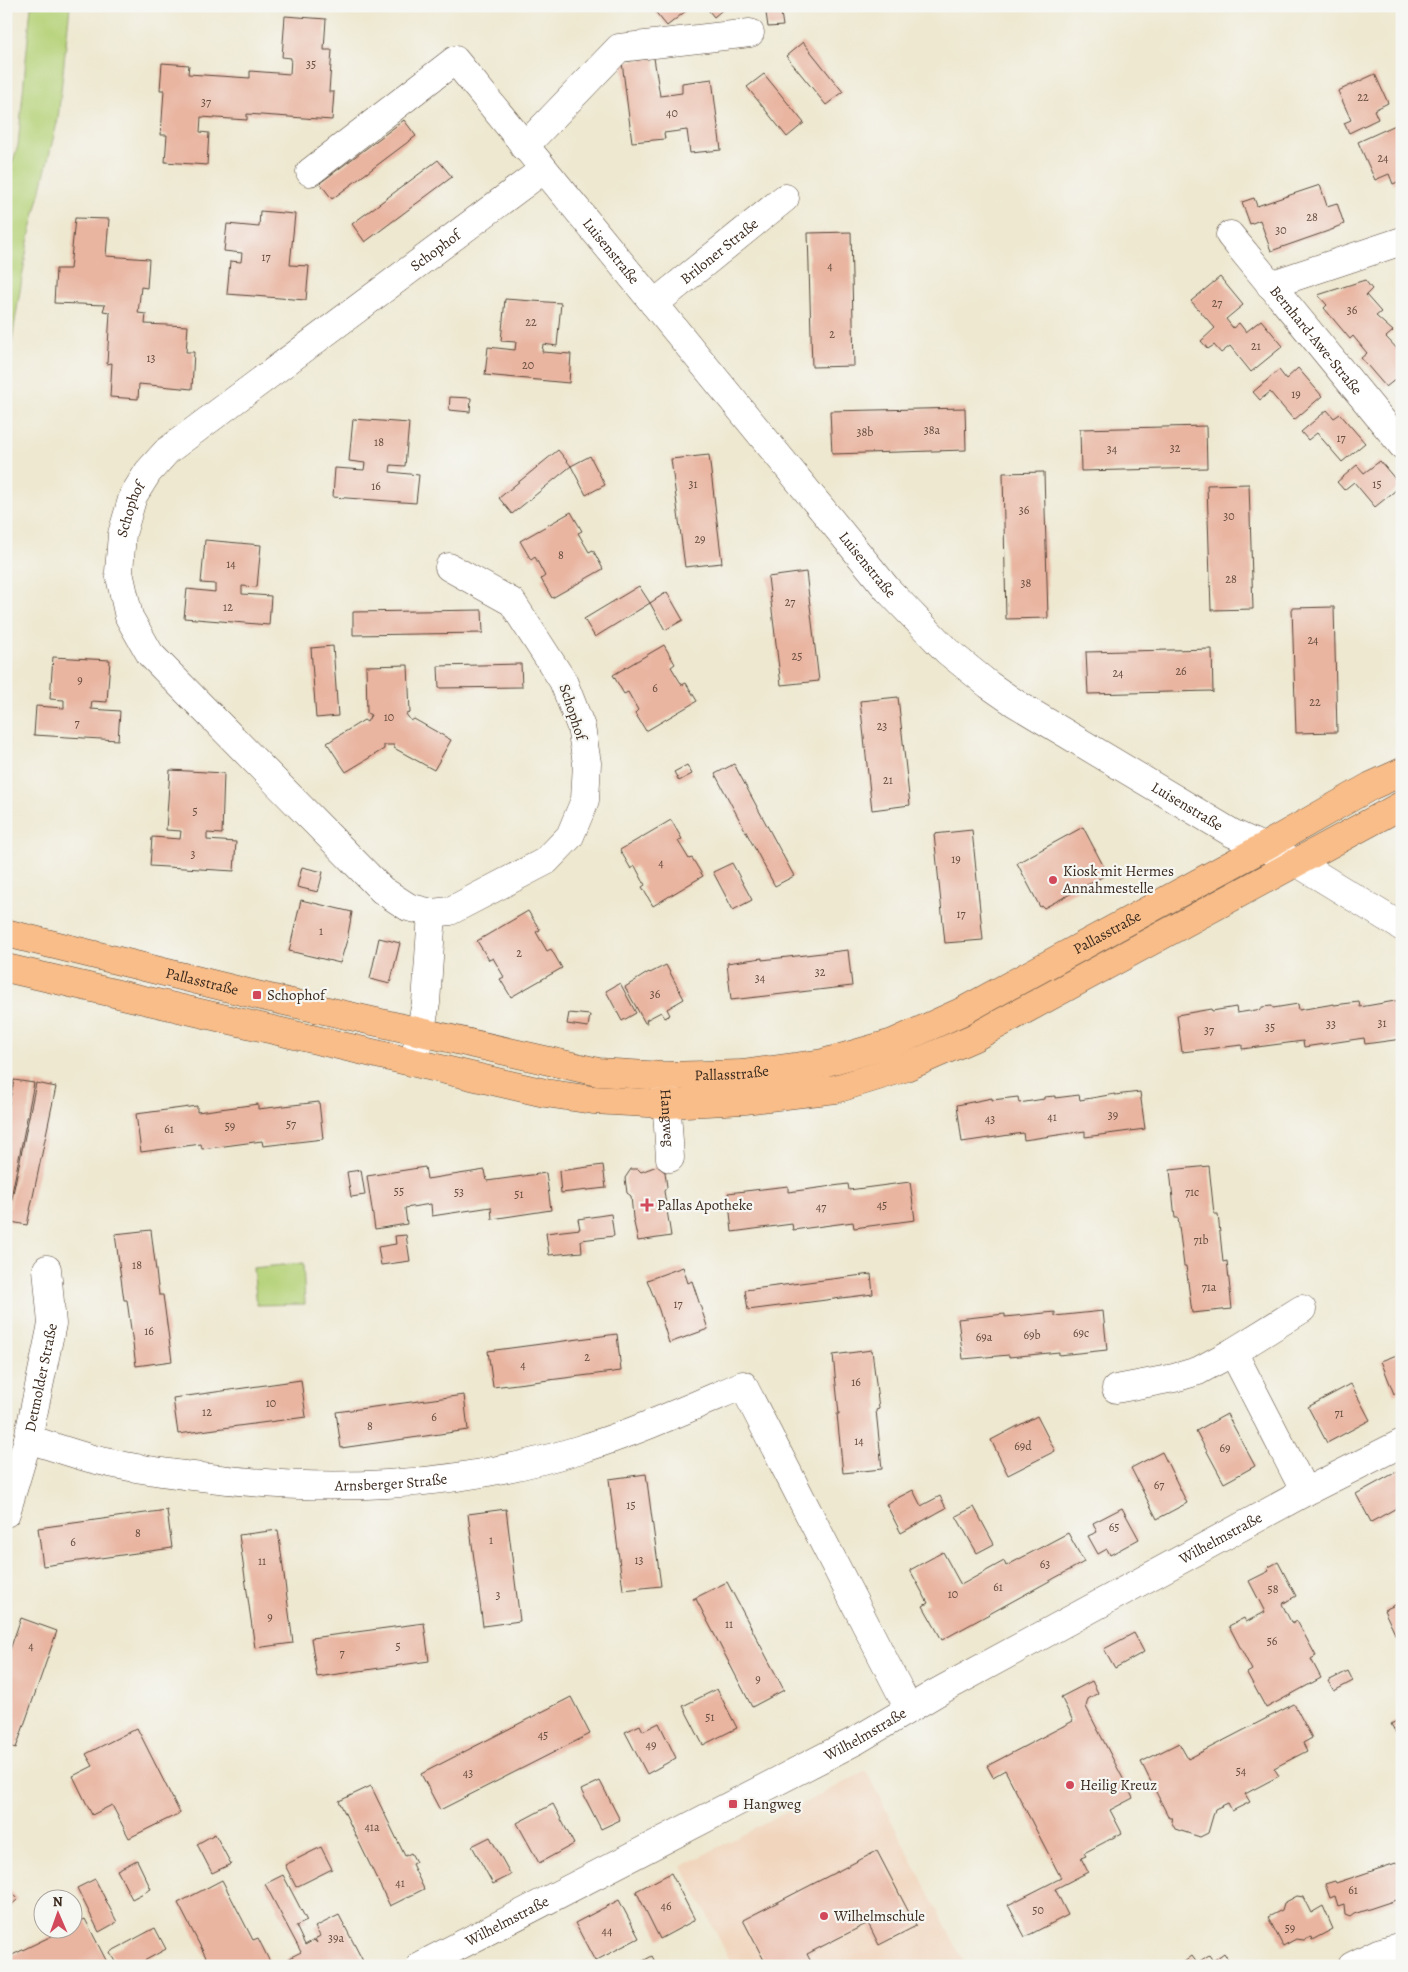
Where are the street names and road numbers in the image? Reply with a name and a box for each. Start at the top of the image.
street label: Briloner Straße [676,213,763,289]
street label: Luisenstraße [578,214,644,289]
street label: Schophof [406,224,466,276]
street label: Bernhard-Awe-Straße [1265,281,1367,399]
street label: Schophof [112,476,151,540]
street label: Luisenstraße [834,527,901,603]
street label: Schophof [555,681,592,745]
street label: Luisenstraße [1148,777,1227,836]
street label: Pallasstraße [1070,906,1145,959]
street label: Pallasstraße [164,963,241,1000]
street label: Pallasstraße [694,1060,770,1085]
street label: Hangweg [656,1088,679,1148]
street label: Detmolder Straße [20,1321,62,1434]
street label: Arnsberger Straße [334,1468,449,1496]
street label: Wilhelmstraße [1175,1507,1266,1569]
street label: Wilhelmstraße [820,1703,910,1766]
street label: Wilhelmstraße [461,1891,552,1951]

